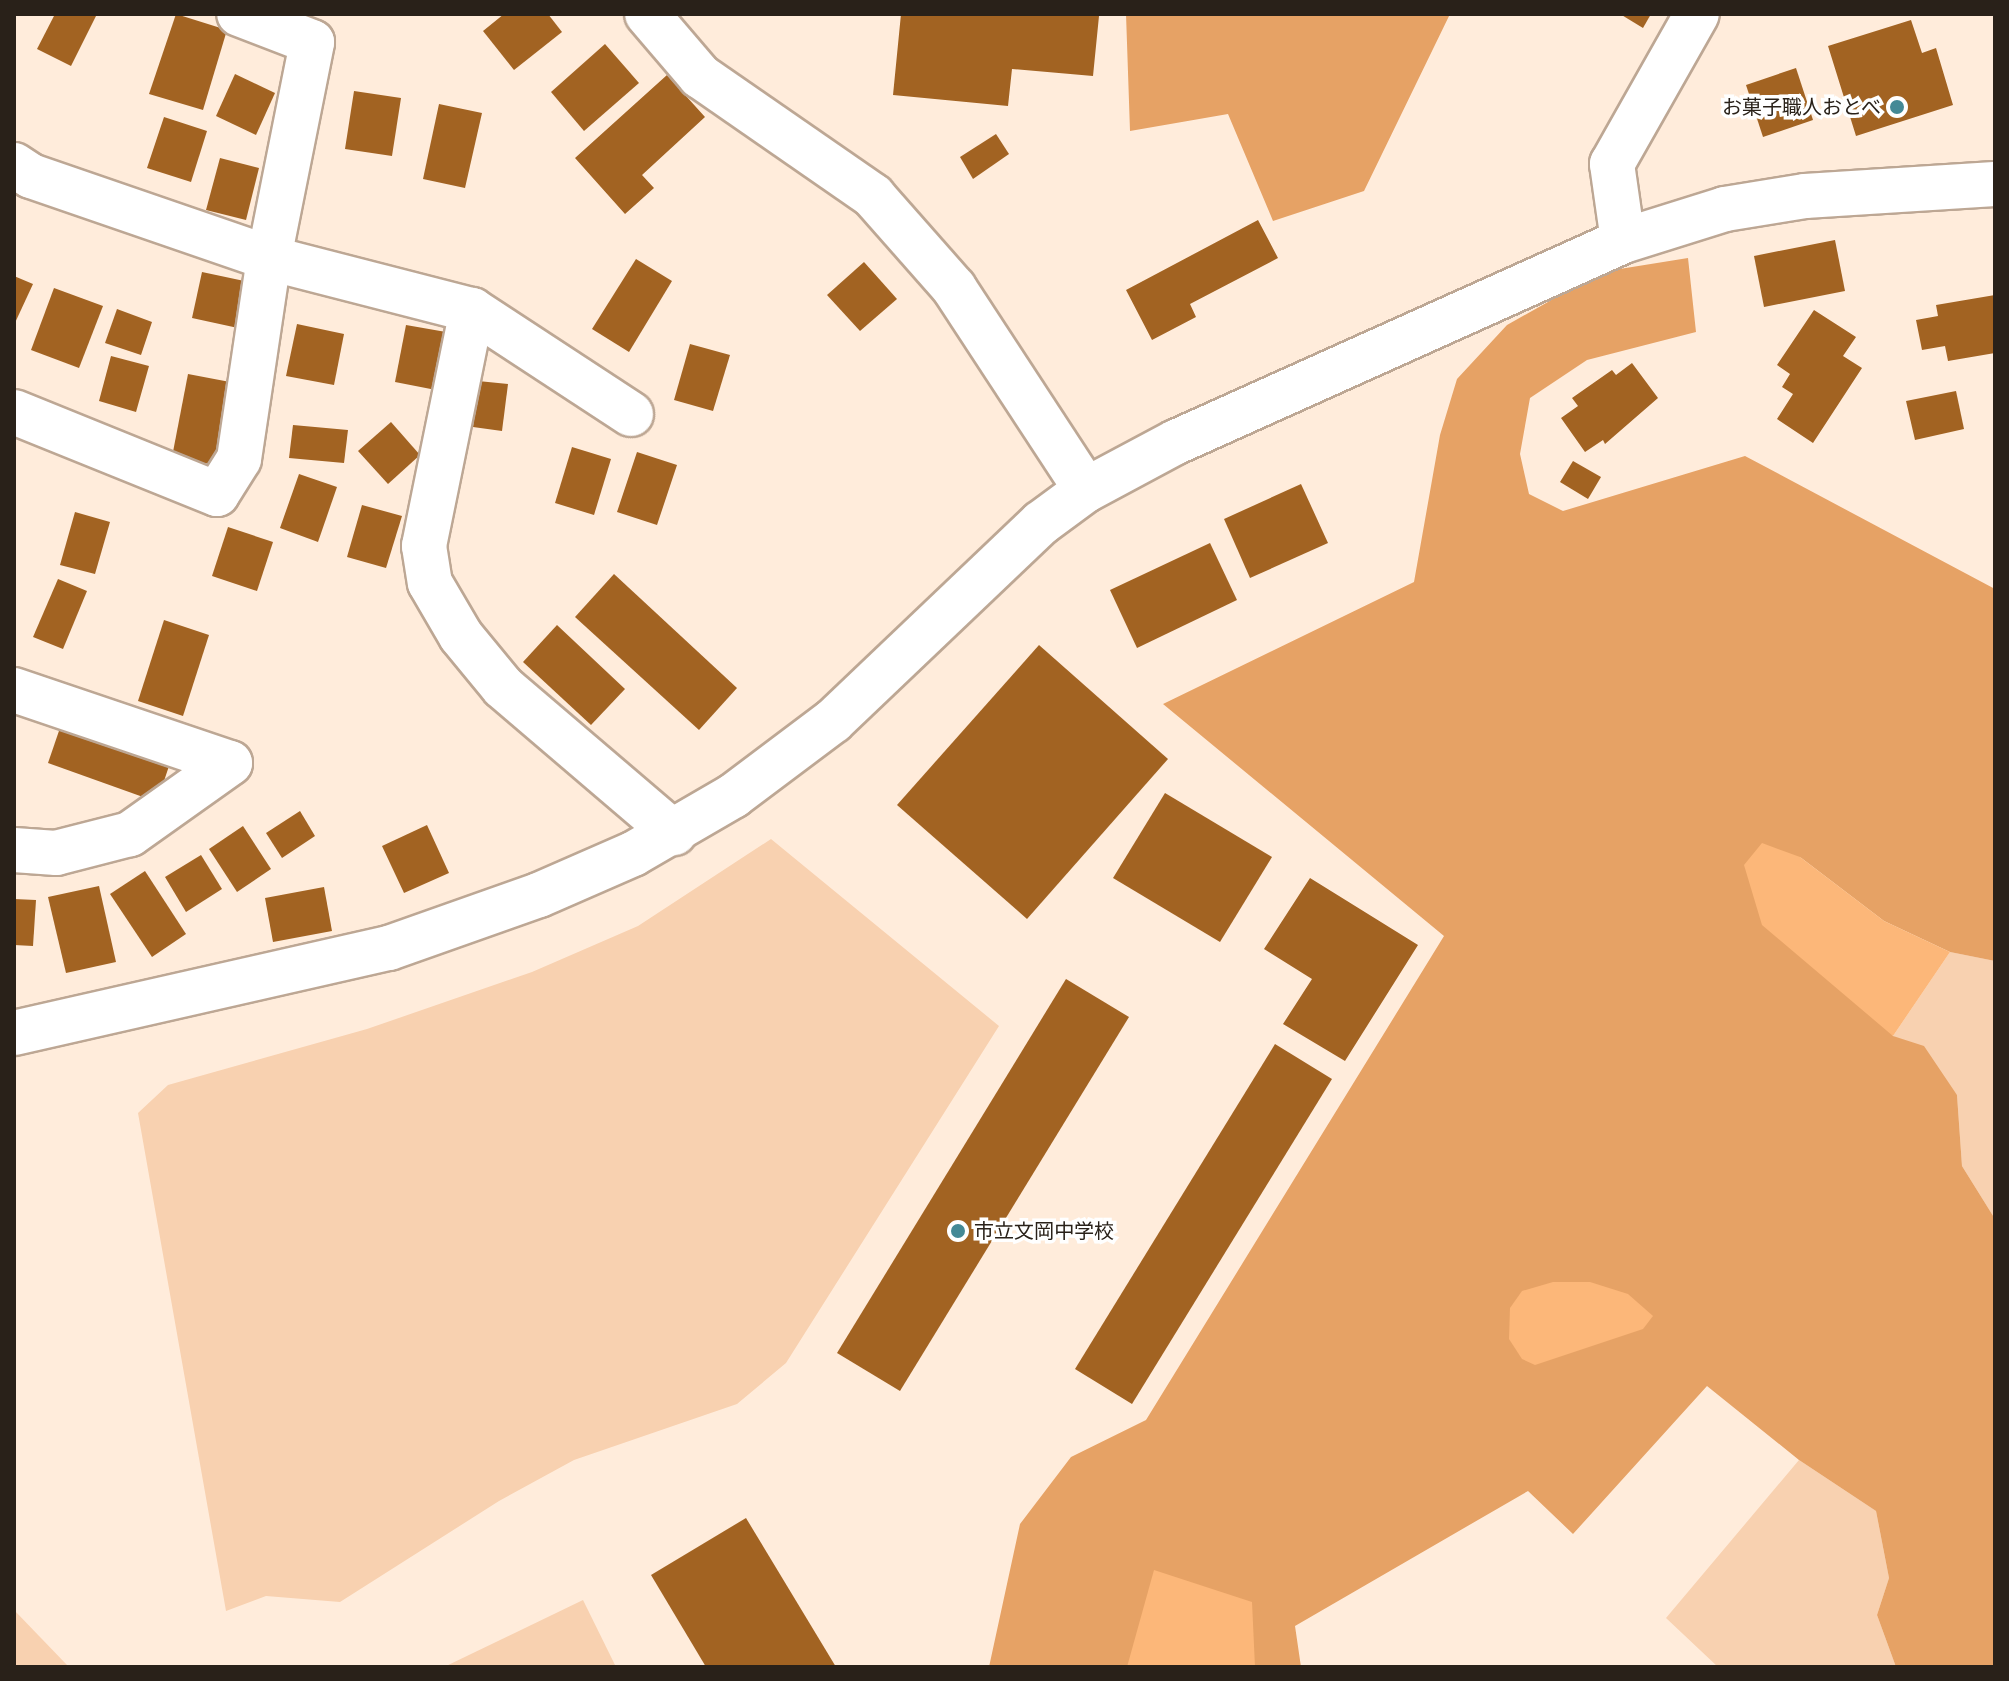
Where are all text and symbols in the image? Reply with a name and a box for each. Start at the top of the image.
place label: お菓子職人おとべ [1721,95,1881,119]
marker: お菓子職人おとべ [1888,98,1906,116]
place label: 市立文岡中学校 [974,1219,1114,1243]
marker: 市立文岡中学校 [949,1222,967,1240]

